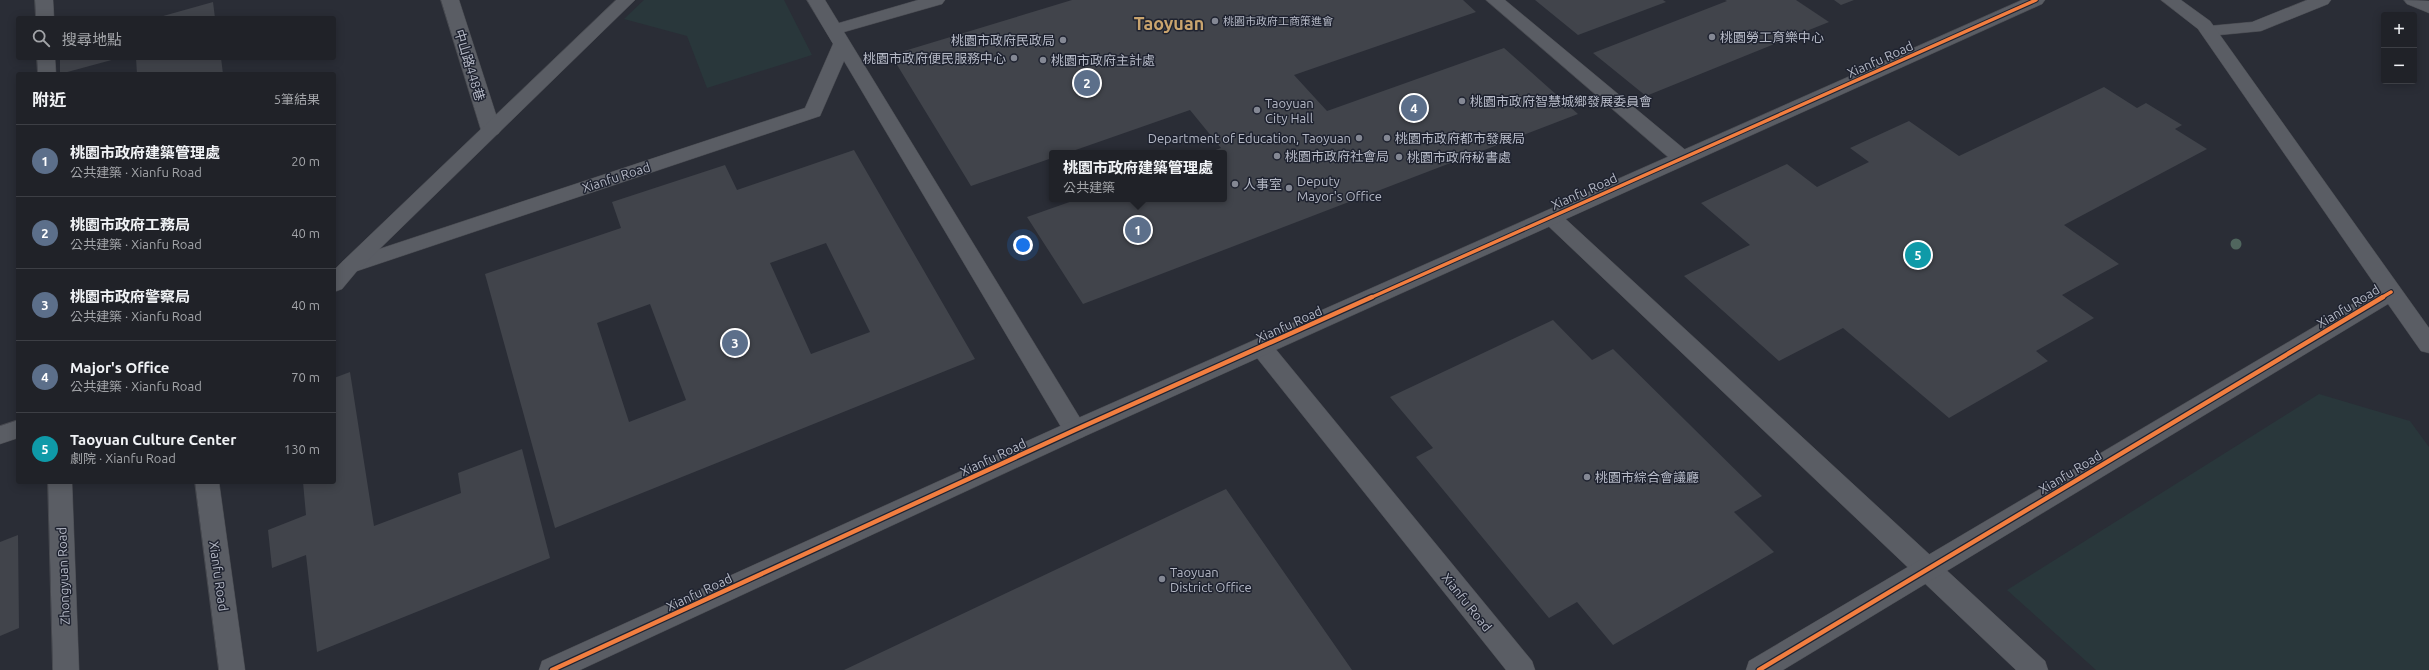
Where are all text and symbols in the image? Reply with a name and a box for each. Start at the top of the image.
map controls [2381,12,2417,84]
button: + [2381,12,2417,48]
district label: Taoyuan [1134,13,1204,33]
place label: 桃園市政府工商策進會 [1223,15,1333,27]
search box [16,16,336,60]
marker: 桃園市政府工商策進會 [1210,16,1220,26]
icon: search [30,27,52,49]
street label: 中山路448巷 [452,28,488,102]
place label: 桃園勞工育樂中心 [1720,30,1824,44]
text: 搜尋地點 [62,31,122,48]
marker: 桃園勞工育樂中心 [1707,32,1717,42]
place label: 桃園市政府民政局 [951,33,1055,47]
marker: 桃園市政府民政局 [1058,35,1068,45]
street label: Xianfu Road [1845,38,1915,80]
button: − [2381,48,2417,84]
place label: 桃園市政府便民服務中心 [863,51,1006,65]
marker: 桃園市政府便民服務中心 [1009,53,1019,63]
place label: 桃園市政府主計處 [1051,53,1155,67]
marker: 桃園市政府主計處 [1038,55,1048,65]
pin: 2 [1074,68,1100,98]
text: 附近 [32,90,66,109]
text: 5筆結果 [274,92,320,106]
pin: 4 [1401,93,1427,123]
place label: 桃園市政府智慧城鄉發展委員會 [1470,94,1652,108]
place label: Taoyuan City Hall [1265,96,1314,125]
marker: 桃園市政府智慧城鄉發展委員會 [1457,96,1467,106]
marker: Taoyuan City Hall [1252,105,1262,115]
place label: Department of Education, Taoyuan [1148,131,1351,146]
place label: 桃園市政府都市發展局 [1395,131,1525,145]
marker: Department of Education, Taoyuan [1354,133,1364,143]
marker: 桃園市政府都市發展局 [1382,133,1392,143]
text: 桃園市政府建築管理處 [70,144,220,161]
place label: 桃園市政府社會局 [1285,149,1389,163]
popup [1049,150,1227,202]
place label: 桃園市政府秘書處 [1407,150,1511,164]
marker: 桃園市政府社會局 [1272,151,1282,161]
marker: 桃園市政府秘書處 [1394,152,1404,162]
text: 1 [41,154,49,168]
text: 20 m [291,154,320,168]
street label: Xianfu Road [580,159,652,195]
text: 桃園市政府建築管理處 [1063,159,1213,176]
text: 公共建築 · Xianfu Road [70,165,202,179]
street label: Xianfu Road [1549,170,1619,212]
place label: Deputy Mayor's Office [1297,174,1382,203]
place label: 人事室 [1243,177,1282,191]
marker: 人事室 [1230,179,1240,189]
text: 公共建築 [1063,180,1115,194]
marker: Deputy Mayor's Office [1284,183,1294,193]
pin: 1 [1125,215,1151,245]
text: 桃園市政府工務局 [70,216,190,233]
text: 2 [41,226,49,240]
text: 40 m [291,226,320,240]
your location [1013,235,1033,255]
text: 公共建築 · Xianfu Road [70,237,202,251]
pin: 5 [1905,240,1931,270]
street label: Xianfu Road [2314,282,2382,330]
text: 桃園市政府警察局 [70,288,190,305]
text: 3 [41,298,49,312]
text: 40 m [291,298,320,312]
street label: Xianfu Road [1254,303,1324,345]
text: 公共建築 · Xianfu Road [70,309,202,323]
pin: 3 [722,328,748,358]
text: Major's Office [70,359,169,376]
text: 4 [41,370,49,384]
text: 70 m [291,370,320,384]
text: 公共建築 · Xianfu Road [70,379,202,393]
text: Taoyuan Culture Center [70,431,236,448]
street label: Xianfu Road [958,436,1028,478]
text: 5 [41,442,49,456]
text: 130 m [284,442,320,456]
street label: Xianfu Road [2036,448,2104,496]
text: 劇院 · Xianfu Road [70,451,176,465]
place label: 桃園市綜合會議廳 [1595,470,1699,484]
marker: 桃園市綜合會議廳 [1582,472,1592,482]
street label: Zhongyuan Road [54,527,72,625]
street label: Xianfu Road [207,540,231,612]
place label: Taoyuan District Office [1170,565,1252,594]
street label: Xianfu Road [1439,570,1495,634]
street label: Xianfu Road [664,571,734,613]
marker: Taoyuan District Office [1157,574,1167,584]

